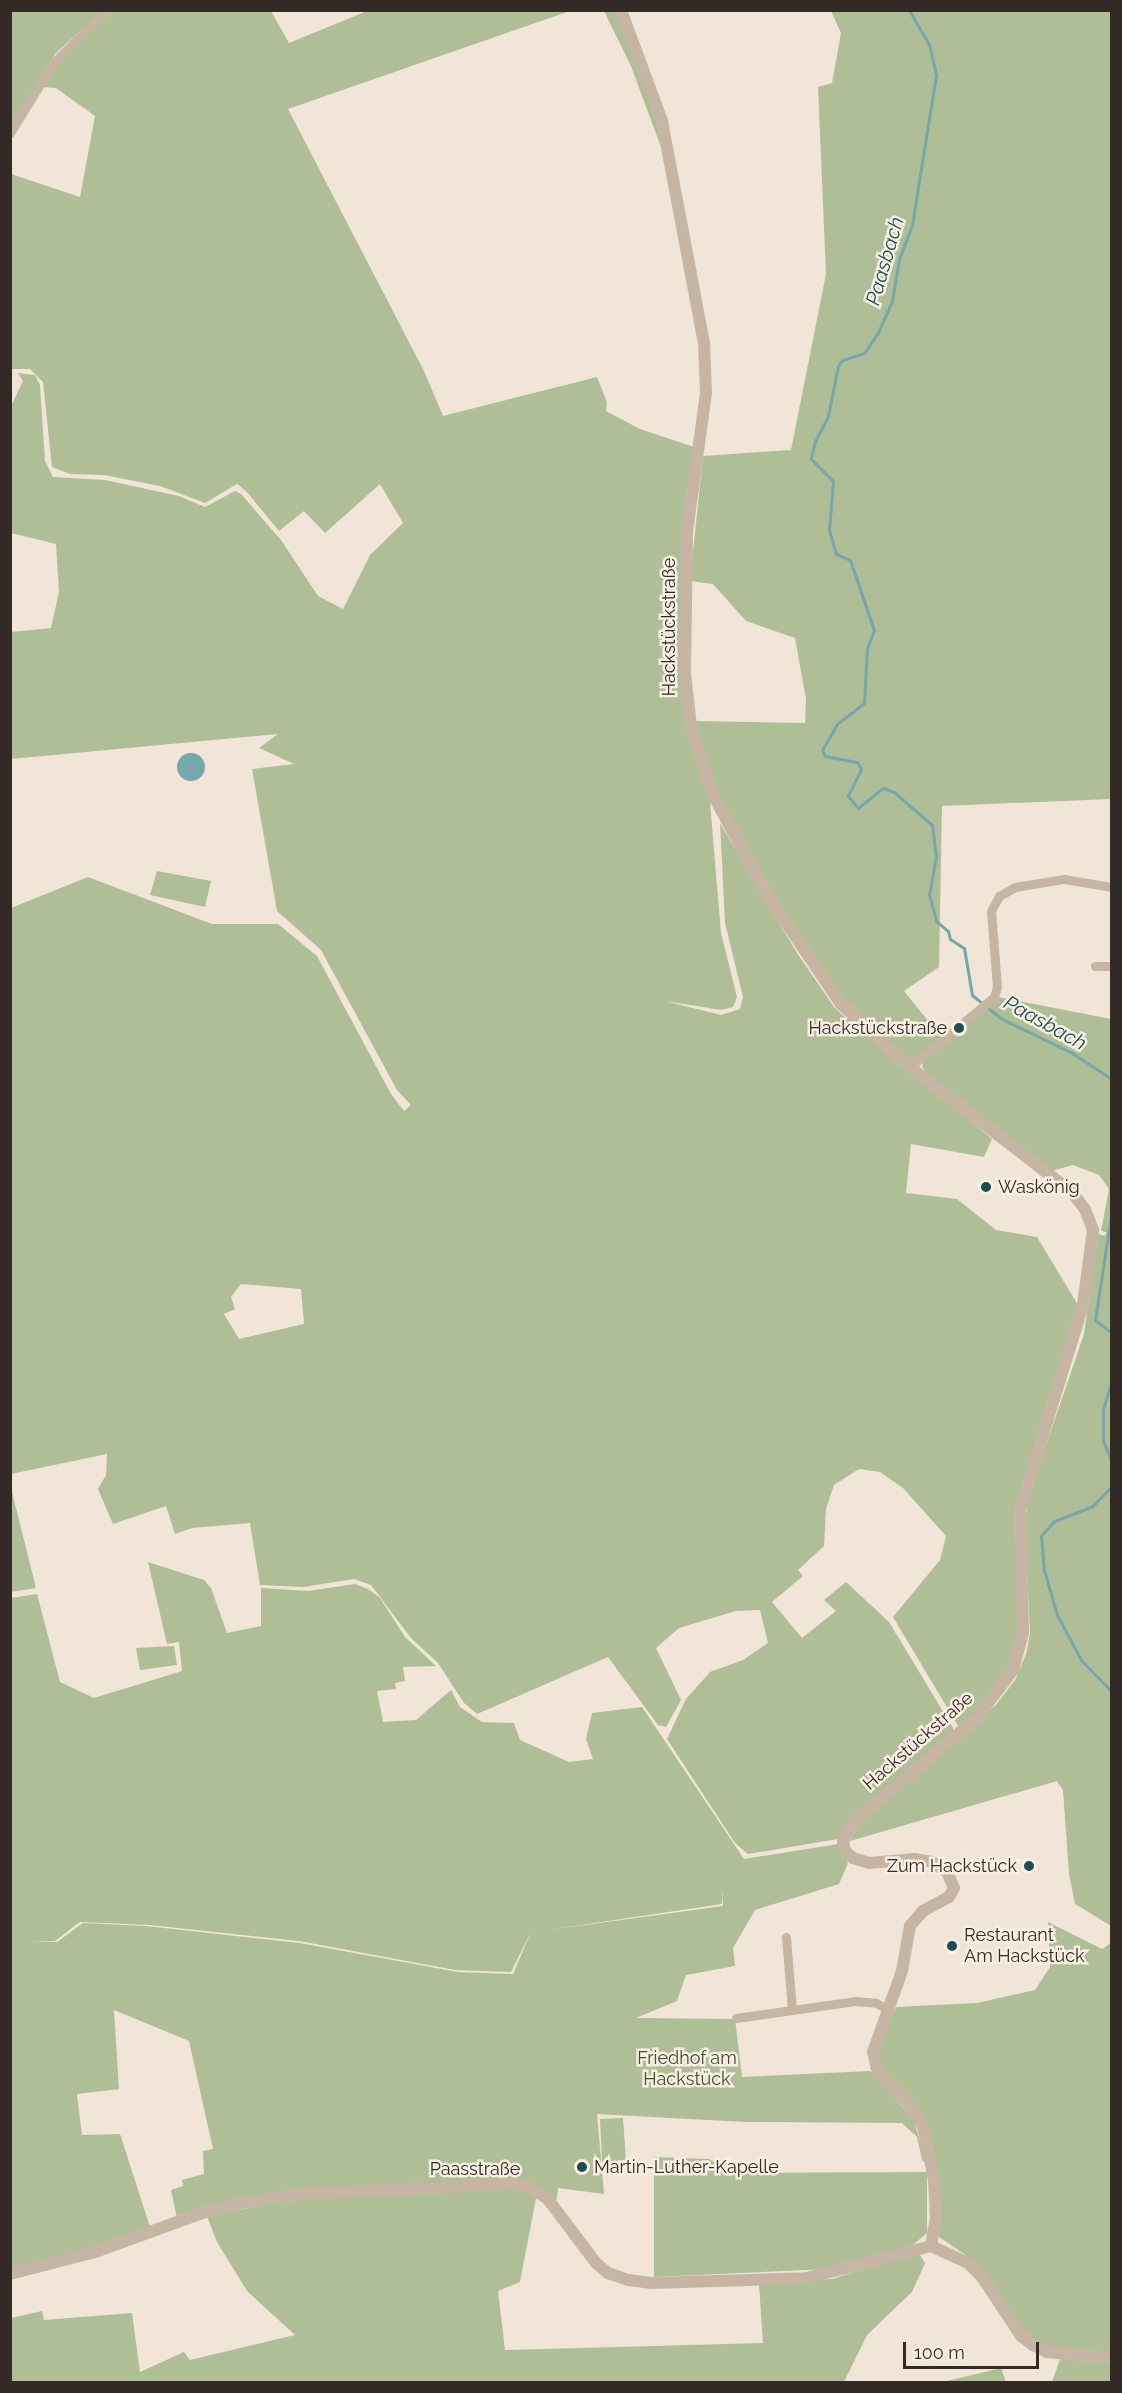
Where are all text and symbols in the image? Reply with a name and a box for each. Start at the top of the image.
water label: Paasbach [861,214,909,308]
street label: Hackstückstraße [658,558,680,696]
water label: Paasbach [1000,991,1090,1055]
place label: Hackstückstraße [808,1017,947,1039]
marker: Hackstückstraße [952,1021,966,1035]
place label: Waskönig [998,1176,1080,1198]
marker: Waskönig [979,1180,993,1194]
street label: Hackstückstraße [859,1687,977,1795]
place label: Zum Hackstück [887,1855,1017,1877]
marker: Zum Hackstück [1022,1859,1036,1873]
place label: Restaurant Am Hackstück [964,1925,1085,1968]
marker: Restaurant Am Hackstück [945,1939,959,1953]
park label: Friedhof am Hackstück [637,2048,737,2090]
place label: Martin-Luther-Kapelle [594,2156,779,2178]
street label: Paasstraße [430,2158,520,2180]
marker: Martin-Luther-Kapelle [575,2160,589,2174]
scale bar [906,2330,1042,2368]
text: 100 m [914,2342,965,2363]

